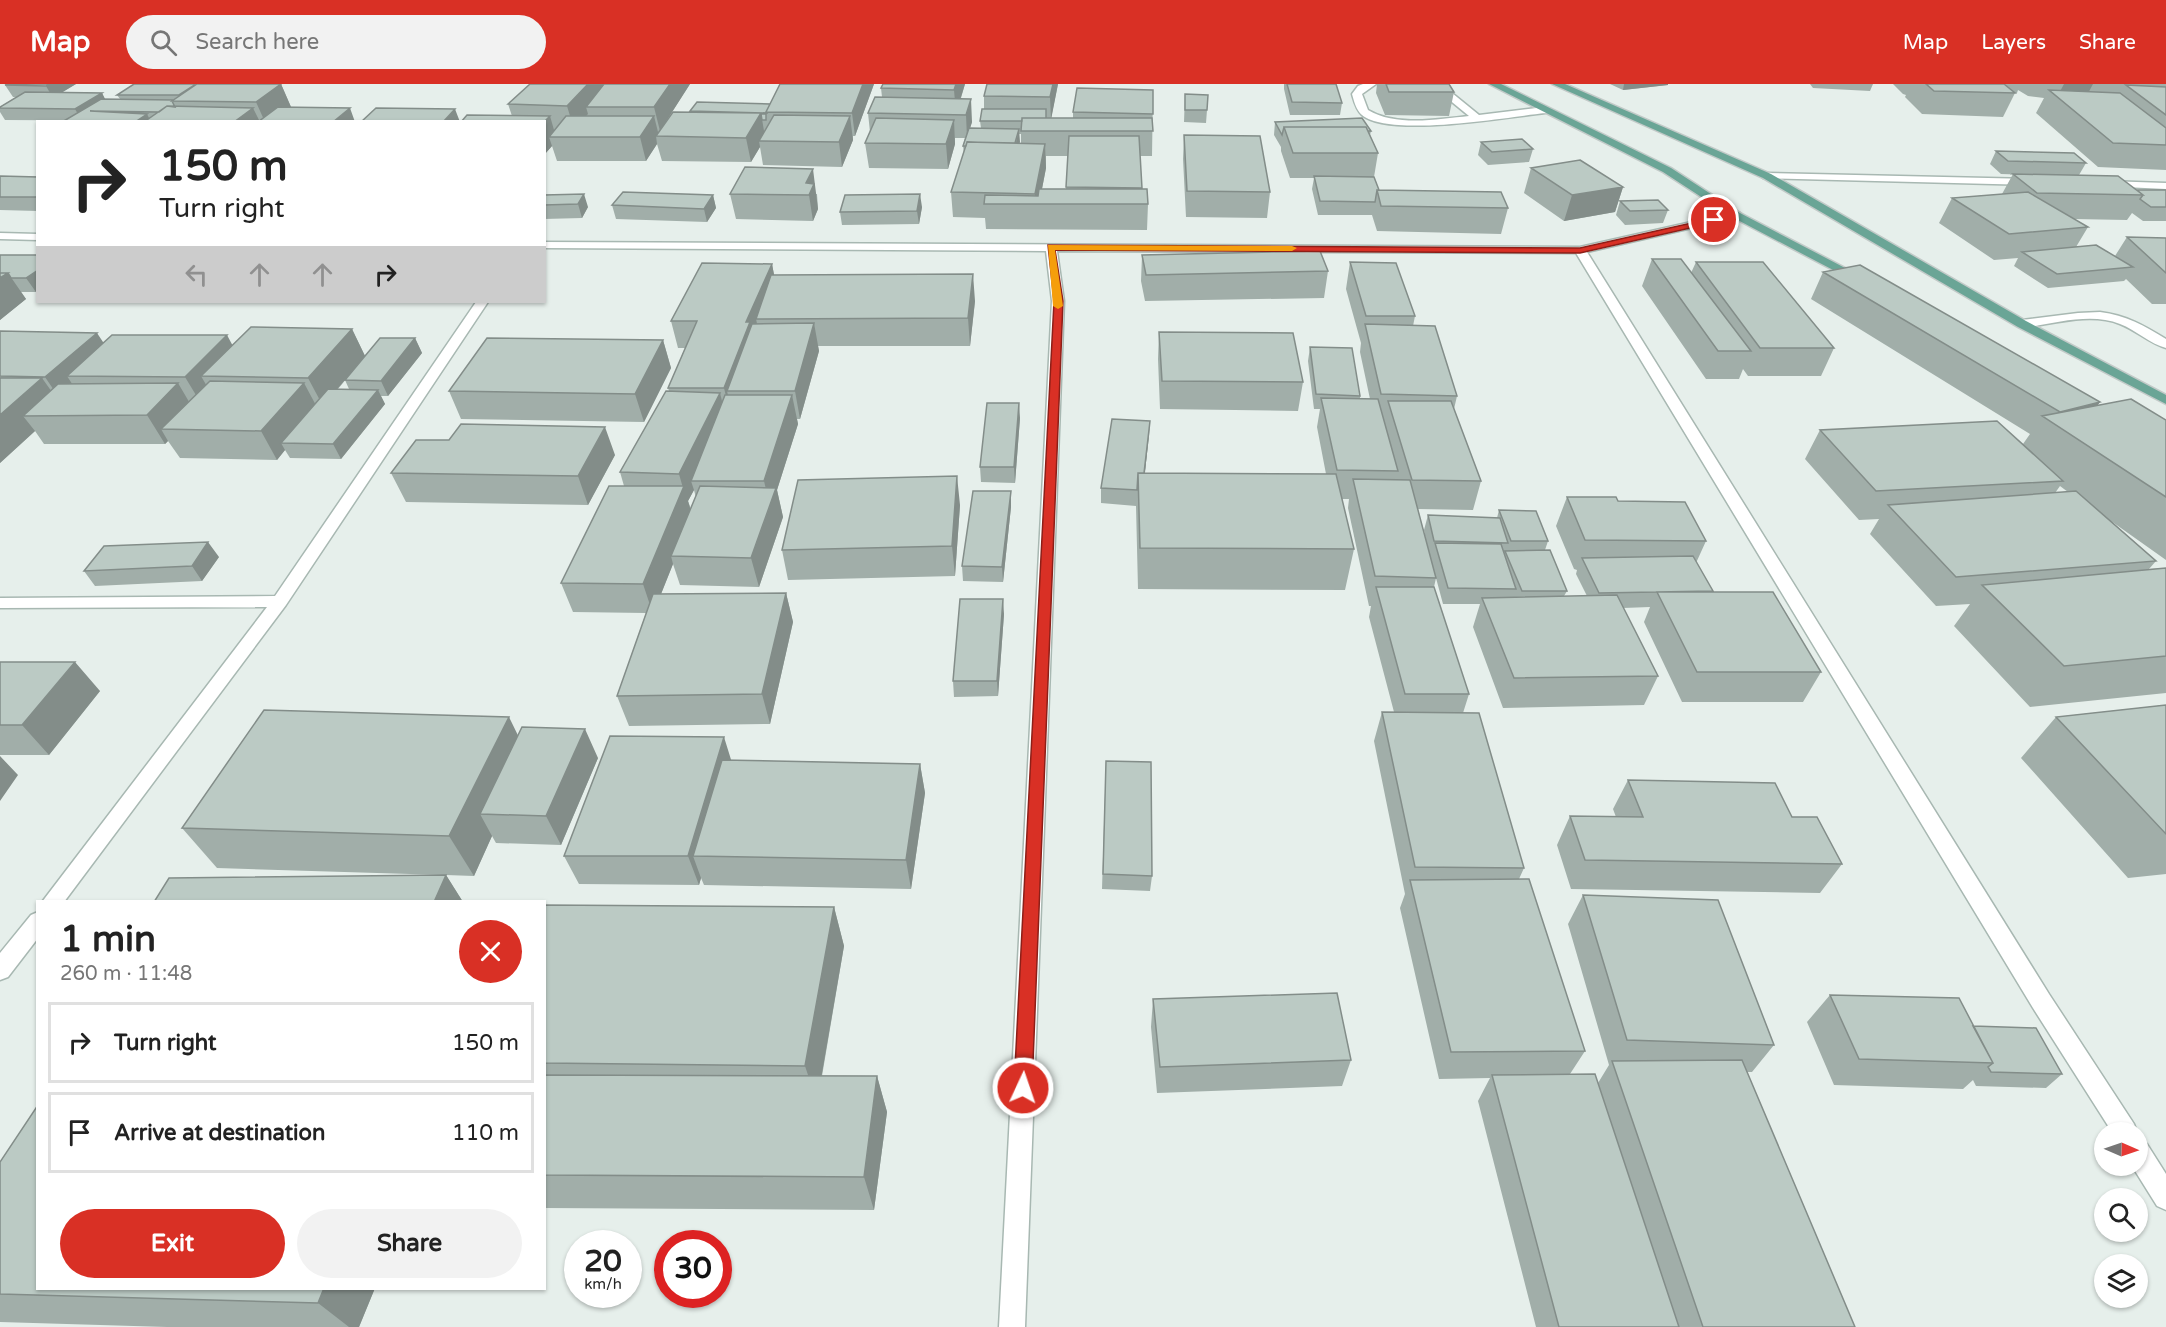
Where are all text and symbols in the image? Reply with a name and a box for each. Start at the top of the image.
search box [126,15,546,69]
text: Map [30,25,90,59]
icon: search [147,26,180,59]
text: Search here [195,29,319,55]
text: Map [1903,30,1948,55]
text: Layers [1981,30,2046,55]
text: Share [2079,30,2136,55]
text: 150 m [159,141,288,192]
icon: right [60,144,138,222]
text: Turn right [159,192,285,225]
pin [1688,194,1739,245]
icon: arrive [1697,203,1730,236]
icon: left [180,258,213,291]
icon: ahead [243,258,276,291]
icon: ahead [306,258,339,291]
icon: right [369,258,402,291]
text: 1 min [60,918,156,961]
button: close [459,920,522,983]
text: 260 m · 11:48 [60,962,192,986]
icon: right [63,1026,96,1059]
text: Turn right [114,1030,216,1056]
text: 150 m [452,1030,519,1056]
position arrow [991,1056,1055,1120]
icon: arrive [63,1116,96,1149]
text: Arrive at destination [114,1120,325,1146]
text: 110 m [452,1120,519,1146]
north arrow [2094,1122,2148,1176]
map controls [2094,1122,2148,1308]
button: search [2094,1188,2148,1242]
button: Exit [60,1209,285,1278]
button: Share [297,1209,522,1278]
speed limit sign: 30 [654,1230,732,1308]
text: 20 [584,1243,622,1280]
button: layers [2094,1254,2148,1308]
text: km/h [584,1275,622,1293]

